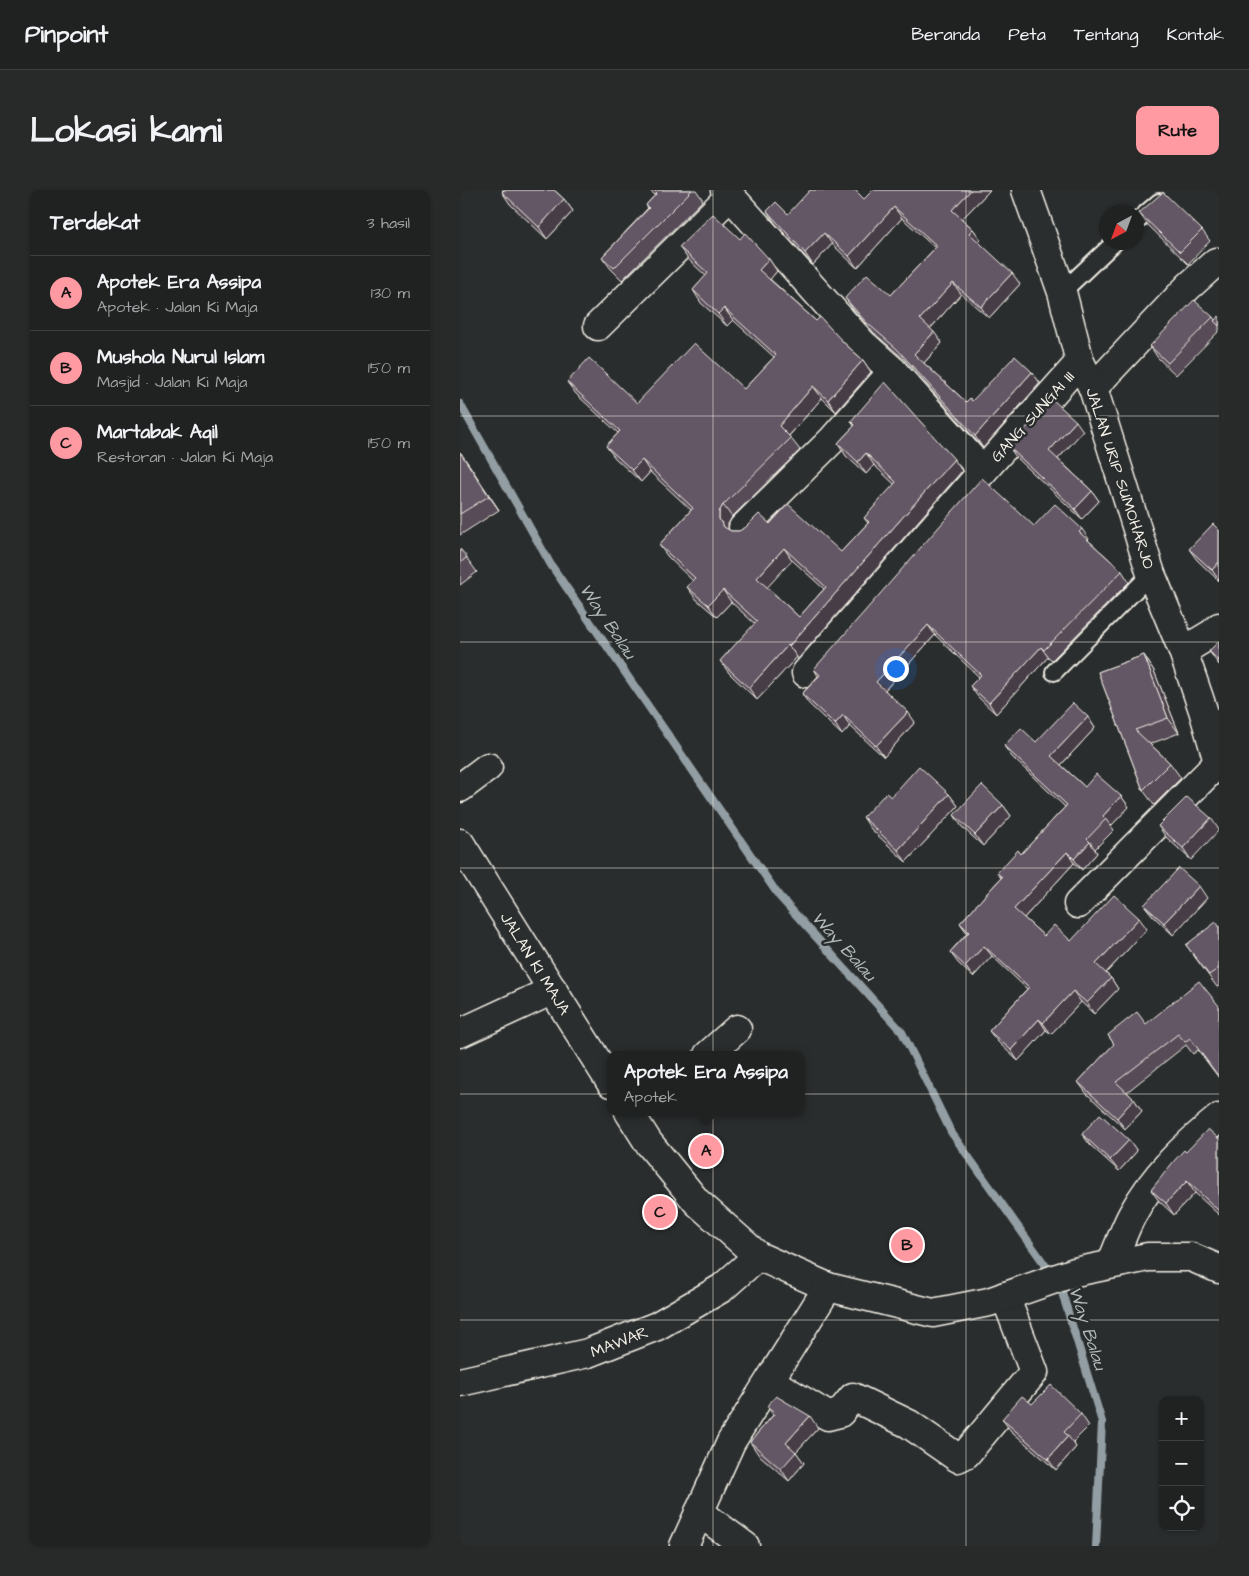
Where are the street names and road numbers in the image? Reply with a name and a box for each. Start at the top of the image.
street label: GANG SUNGAI III [986,366,1080,467]
street label: JALAN URIP SUMOHARJO [1080,385,1160,572]
street label: JALAN KI MAJA [495,908,576,1019]
street label: MAWAR [587,1321,651,1363]

